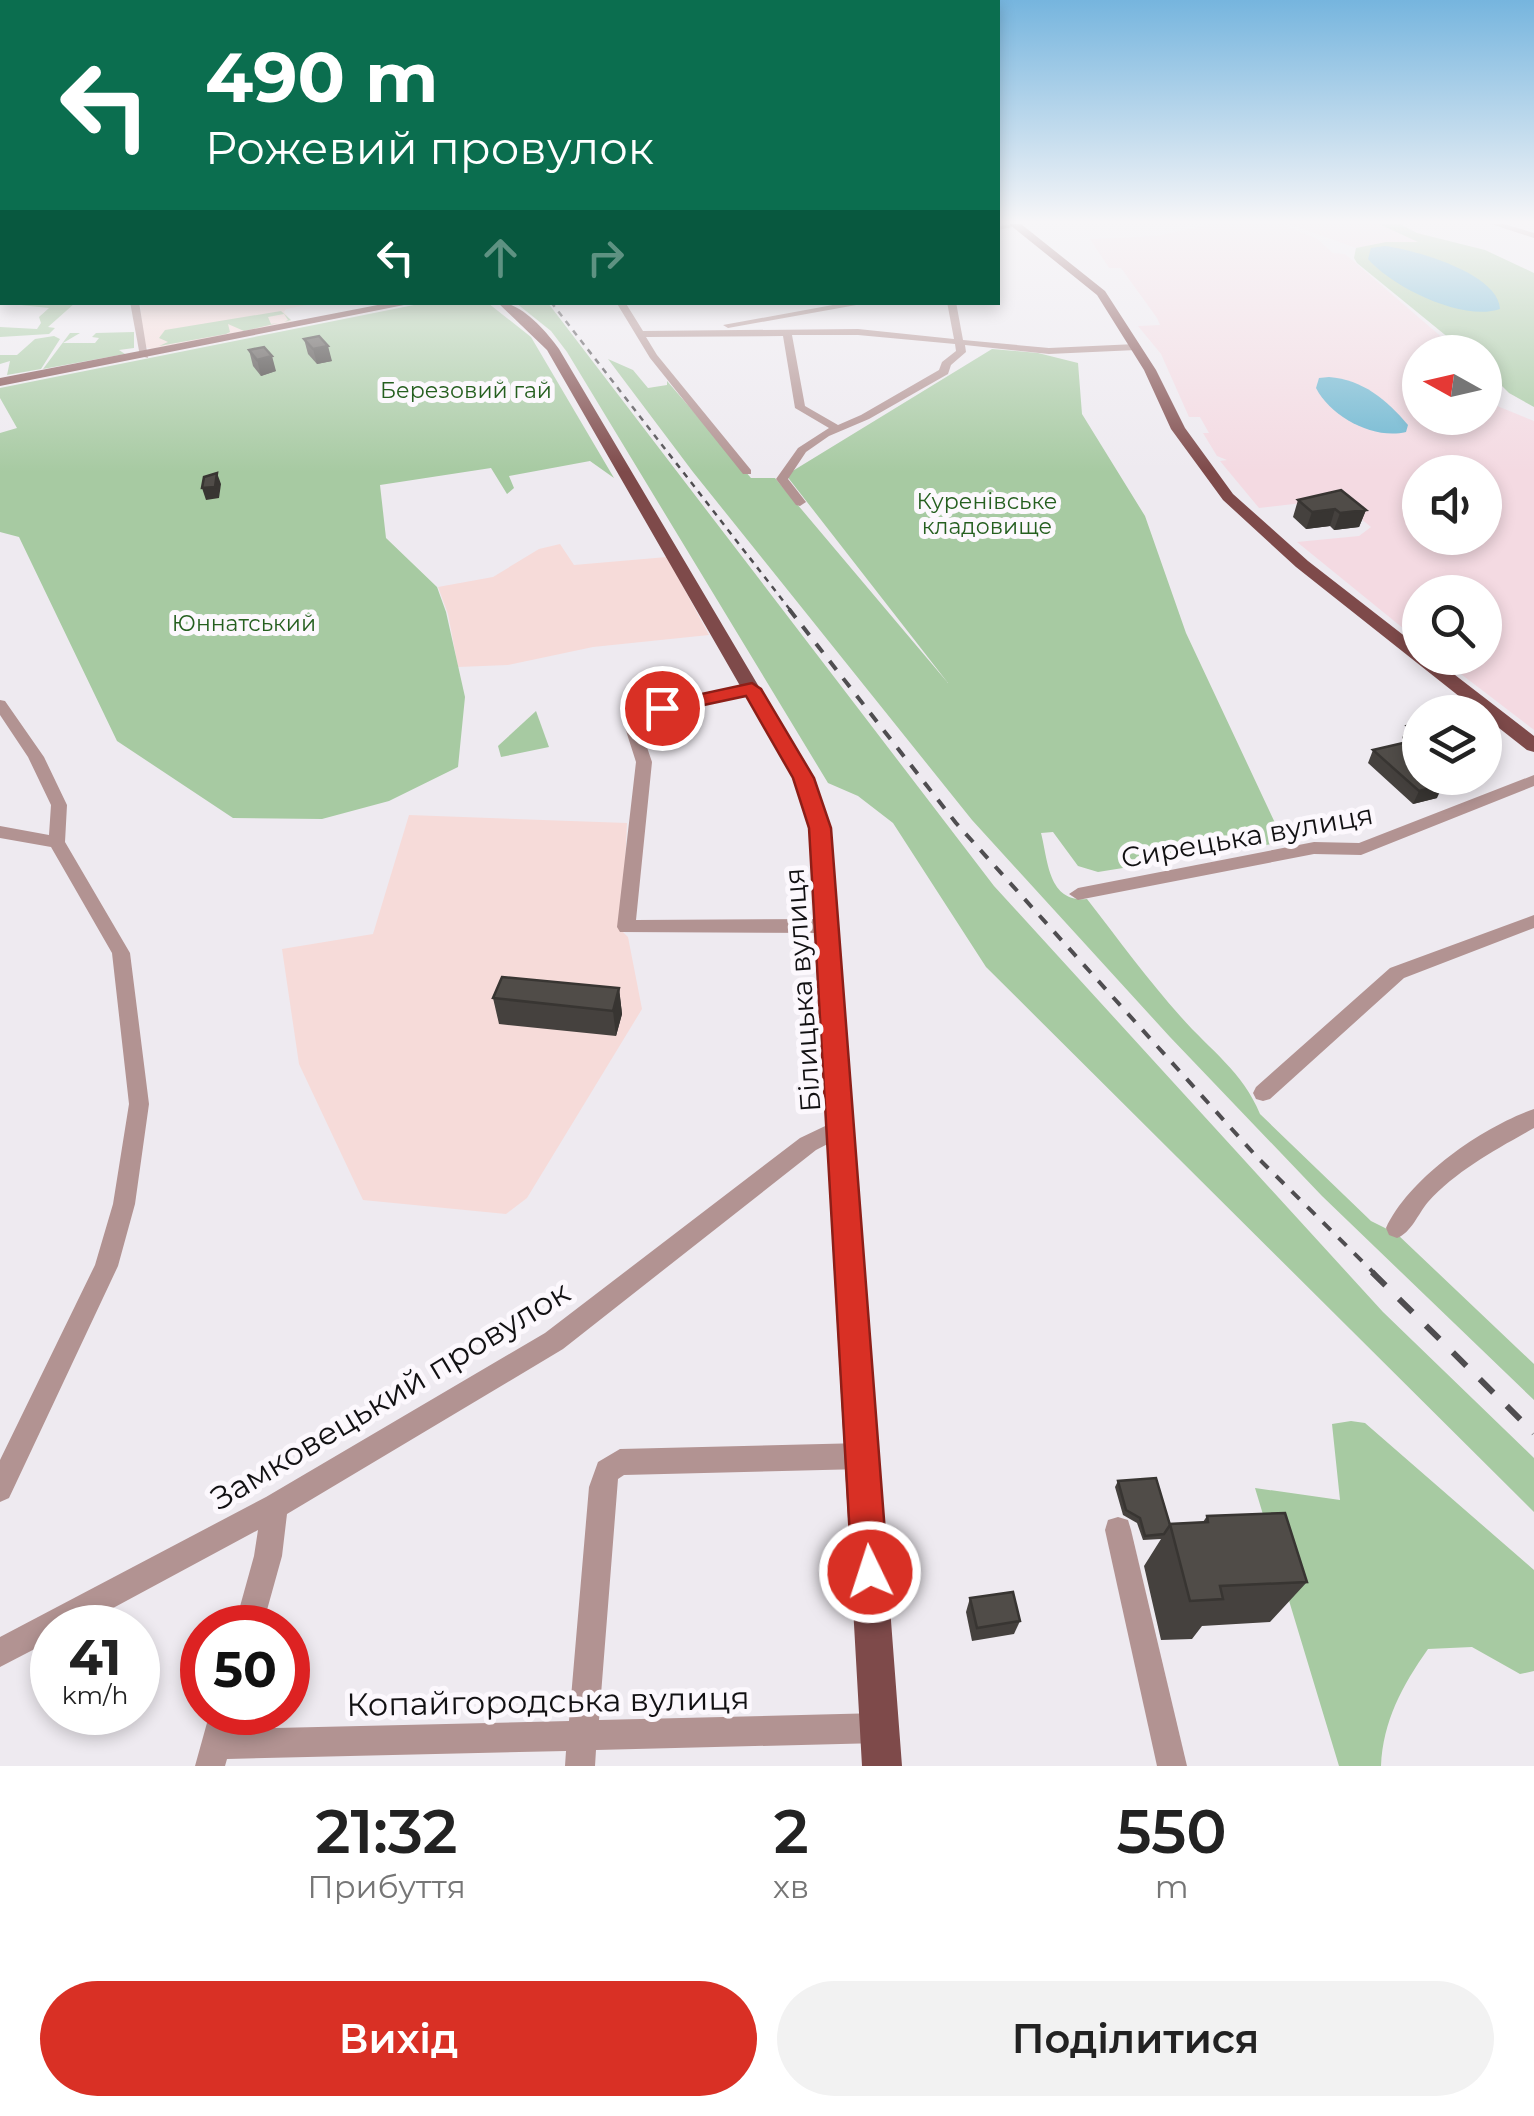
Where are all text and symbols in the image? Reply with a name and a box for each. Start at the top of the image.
text: 490 m [205,34,438,120]
icon: left [40,40,170,170]
text: Рожевий провулок [205,120,654,175]
icon: left [368,230,423,285]
icon: ahead [473,230,528,285]
icon: right [578,230,633,285]
north arrow [1402,335,1502,435]
map controls [1402,335,1502,795]
park label: Березовий гай [380,377,552,404]
button: sound [1402,455,1502,555]
park label: Куренівське кладовище [917,488,1057,540]
button: search [1402,575,1502,675]
park label: Юннатський [172,610,316,637]
pin [620,666,705,751]
icon: arrive [635,681,690,736]
button: layers [1402,695,1502,795]
street label: Сирецька вулиця [1118,797,1376,875]
street label: Білицька вулиця [777,867,827,1113]
street label: Замковецький провулок [203,1272,577,1518]
position arrow [818,1520,922,1624]
speed limit sign: 50 [180,1605,310,1735]
text: 41 [69,1627,121,1688]
street label: Копайгородська вулиця [346,1678,750,1724]
text: km/h [62,1680,128,1710]
text: 21:32 [316,1795,458,1868]
text: 2 [774,1795,809,1868]
text: 550 [1117,1795,1227,1868]
text: Прибуття [307,1867,466,1906]
text: хв [773,1867,809,1906]
text: m [1155,1867,1189,1906]
button: Вихід [40,1981,757,2096]
button: Поділитися [777,1981,1494,2096]

